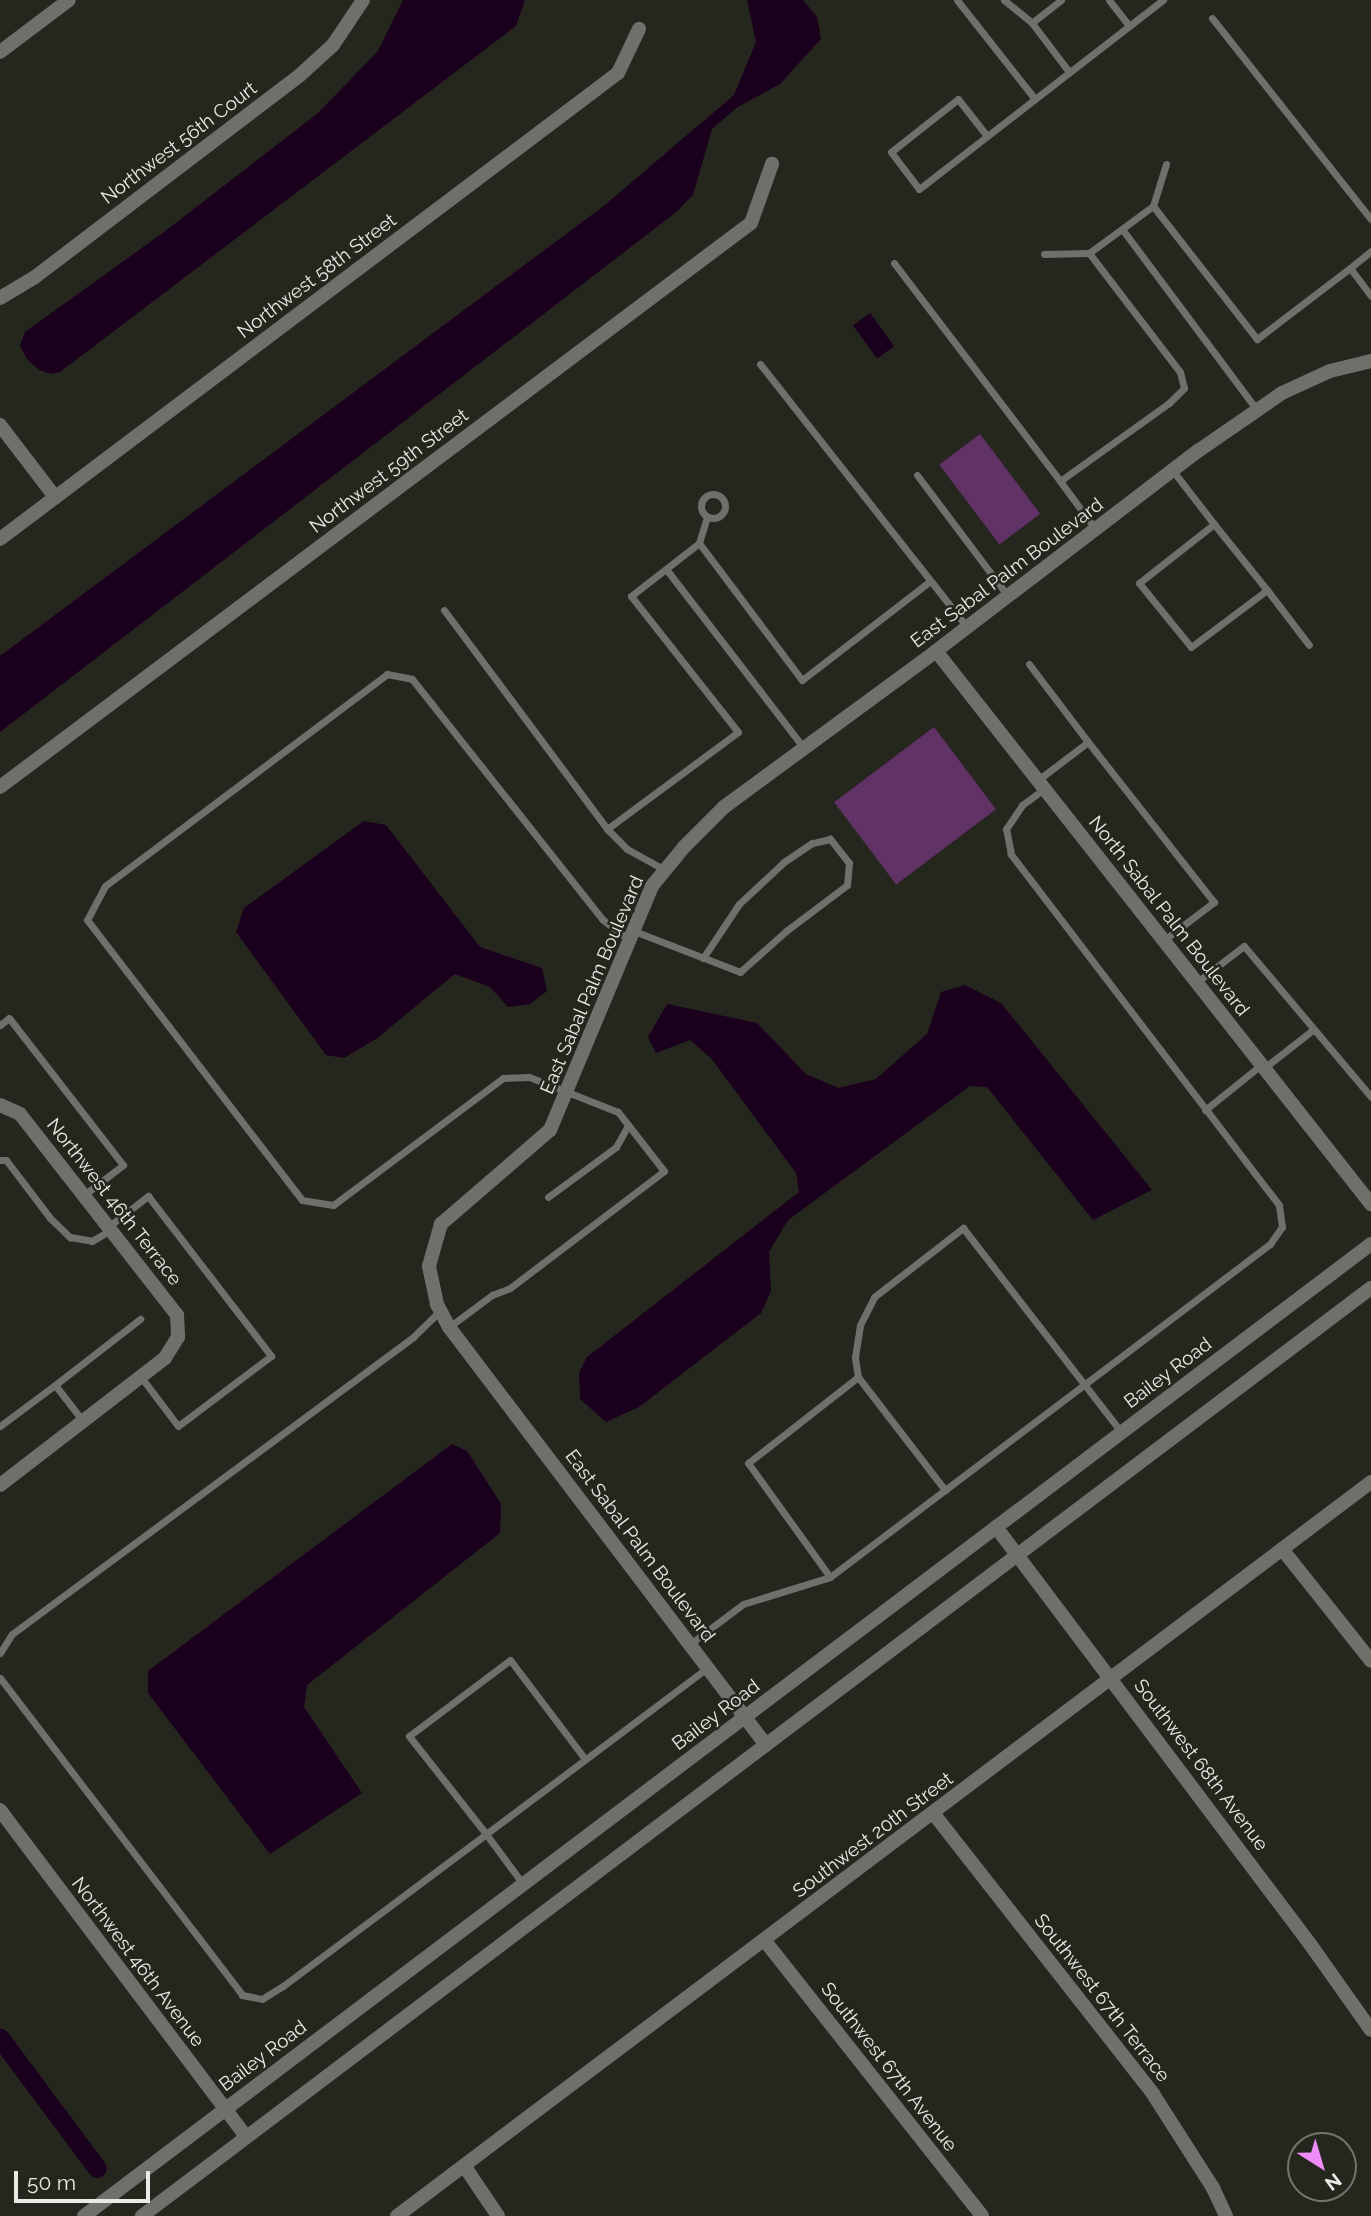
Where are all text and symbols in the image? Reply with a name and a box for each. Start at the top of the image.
street label: Northwest 56th Court [97,77,261,209]
street label: Northwest 58th Street [233,209,401,343]
street label: Northwest 59th Street [305,404,473,538]
street label: East Sabal Palm Boulevard [906,493,1108,653]
street label: North Sabal Palm Boulevard [1084,811,1254,1021]
street label: East Sabal Palm Boulevard [535,872,649,1098]
street label: Northwest 46th Terrace [42,1114,186,1290]
street label: Bailey Road [1120,1333,1216,1413]
street label: East Sabal Palm Boulevard [560,1445,720,1647]
street label: Southwest 68th Avenue [1129,1674,1273,1856]
street label: Bailey Road [668,1675,764,1755]
street label: Southwest 20th Street [788,1767,958,1903]
street label: Northwest 46th Avenue [67,1872,209,2052]
street label: Southwest 67th Terrace [1029,1909,1175,2087]
street label: Southwest 67th Avenue [816,1978,962,2156]
street label: Bailey Road [215,2016,311,2096]
north arrow [1287,2132,1357,2202]
scale bar [18,2156,154,2200]
text: N [1321,2169,1346,2195]
text: 50 m [27,2170,76,2195]

